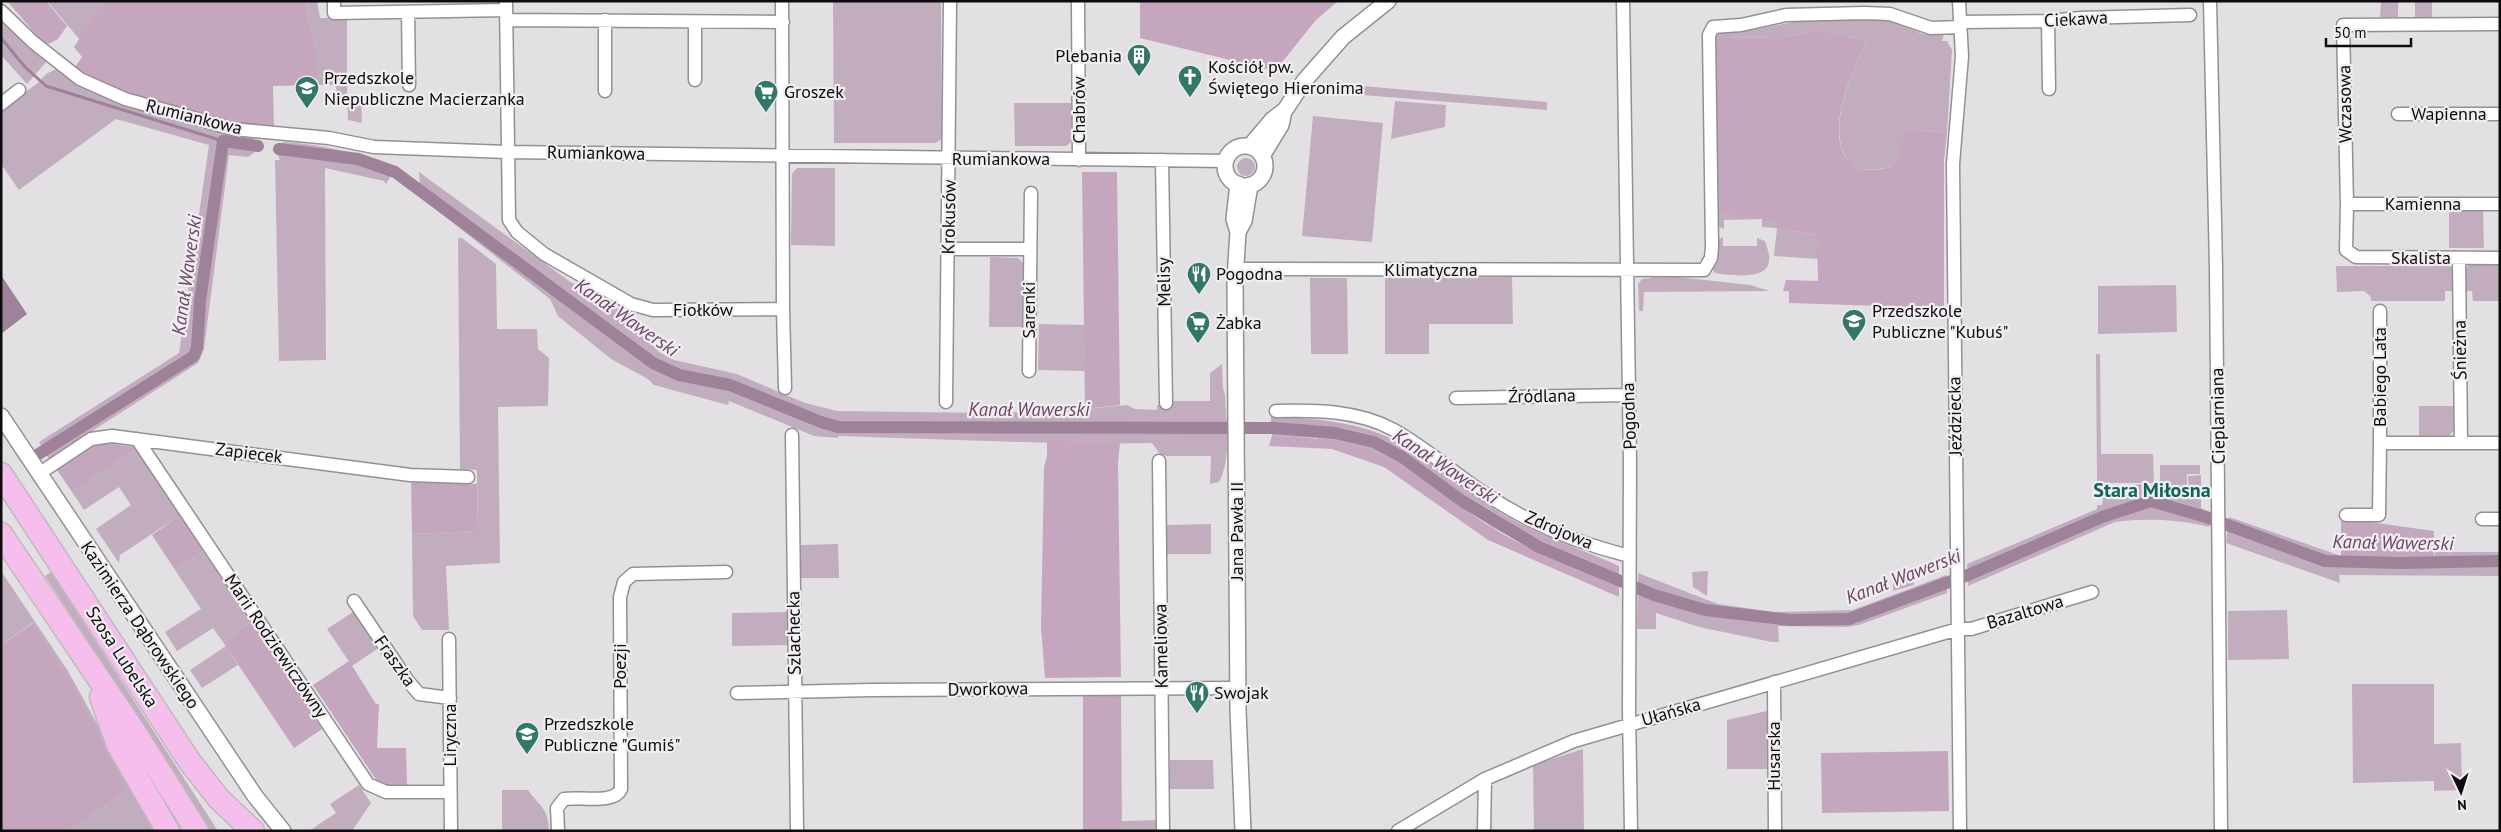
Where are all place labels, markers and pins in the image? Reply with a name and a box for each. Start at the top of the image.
building icon: Plebania [1126,43,1152,77]
place label: Plebania [1055,44,1122,67]
place label: Kościół pw. Świętego Hieronima [1208,55,1364,99]
church icon: Kościół pw. Świętego Hieronima [1177,64,1203,98]
place label: Przedszkole Niepubliczne Macierzanka [324,66,525,110]
school or university icon: Przedszkole Niepubliczne Macierzanka [294,75,320,109]
supermarket icon: Groszek [753,79,779,113]
place label: Groszek [784,80,844,103]
restaurant icon: Pogodna [1186,261,1212,295]
place label: Pogodna [1216,262,1283,285]
place label: Przedszkole Publiczne "Kubuś" [1872,299,2009,343]
school or university icon: Przedszkole Publiczne "Kubuś" [1841,308,1867,342]
supermarket icon: Żabka [1185,310,1211,344]
place label: Żabka [1216,311,1262,334]
restaurant icon: Swojak [1184,680,1210,714]
place label: Swojak [1214,681,1269,704]
place label: Przedszkole Publiczne "Gumiś" [544,712,680,756]
school or university icon: Przedszkole Publiczne "Gumiś" [514,721,540,755]

